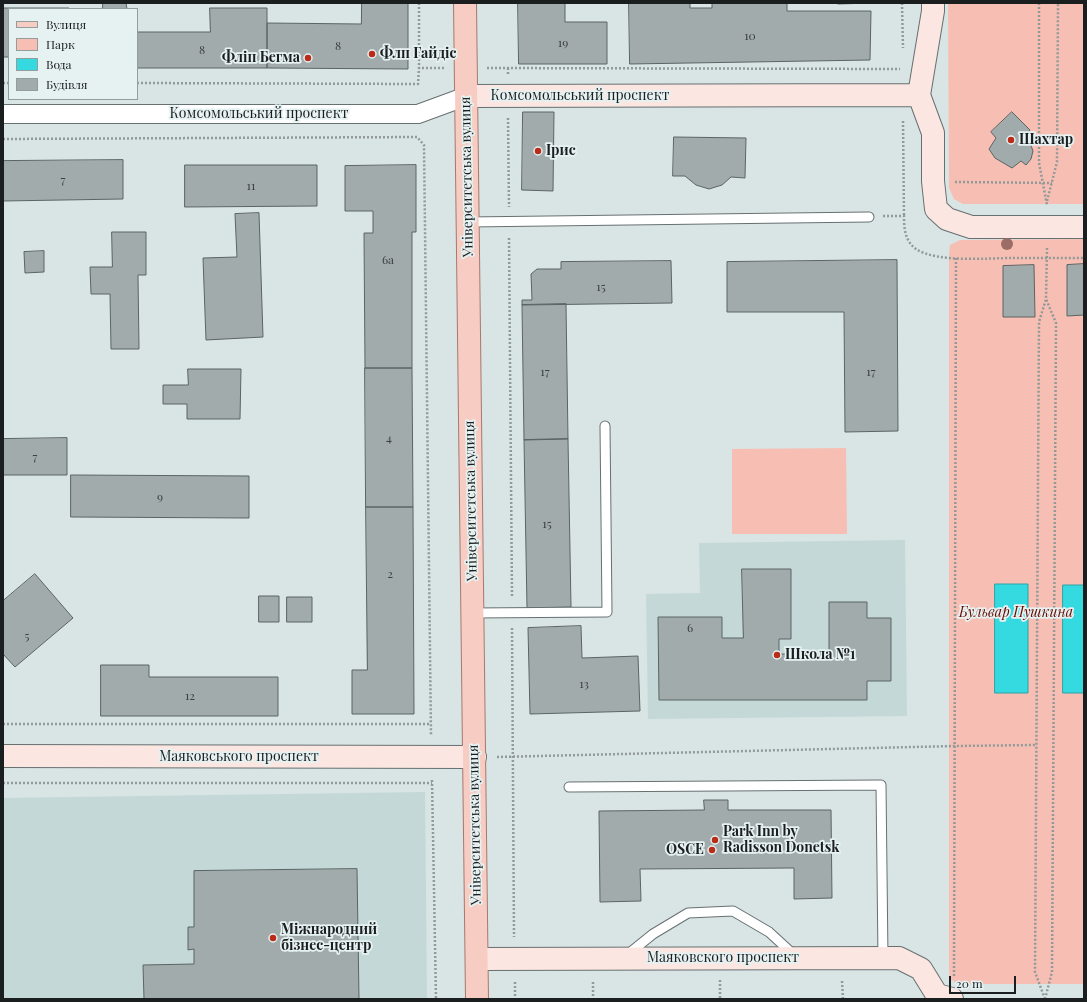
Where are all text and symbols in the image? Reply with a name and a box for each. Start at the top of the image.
legend [8,8,138,100]
text: Вулиця [46,16,86,32]
house number: 10 [744,29,756,43]
text: Парк [46,36,75,52]
house number: 19 [558,36,568,50]
house number: 8 [335,39,341,53]
house number: 8 [199,43,205,57]
place label: Флп Гайдіс [380,46,456,62]
marker: Флп Гайдіс [367,49,377,59]
place label: Фліп Бегма [222,50,300,66]
marker: Фліп Бегма [303,53,313,63]
text: Вода [46,56,72,72]
text: Будівля [46,76,88,92]
street label: Комсомольський проспект [491,88,669,104]
street label: Університетська вулиця [457,97,477,257]
street label: Комсомольський проспект [170,106,348,122]
place label: Шахтар [1019,132,1073,148]
marker: Шахтар [1006,135,1016,145]
place label: Ірис [546,143,576,159]
marker: Ірис [533,146,543,156]
house number: 7 [61,173,65,187]
house number: 11 [247,179,255,193]
house number: 6а [382,253,394,267]
house number: 15 [596,280,606,294]
house number: 17 [540,365,550,379]
house number: 17 [866,365,876,379]
street label: Університетська вулиця [461,421,481,581]
house number: 4 [386,431,392,445]
house number: 7 [33,450,37,464]
house number: 9 [157,490,163,504]
house number: 15 [542,517,552,531]
house number: 2 [387,567,393,581]
park label: Бульвар Пушкина [959,605,1073,621]
house number: 6 [687,621,693,635]
house number: 5 [25,629,29,643]
place label: Школа №1 [785,647,855,663]
marker: Школа №1 [772,650,782,660]
house number: 13 [579,677,589,691]
house number: 12 [185,689,195,703]
street label: Університетська вулиця [465,745,485,905]
street label: Маяковського проспект [159,749,319,765]
place label: Park Inn by Radisson Donetsk [723,824,839,856]
marker: Park Inn by Radisson Donetsk [710,835,720,845]
place label: OSCE [666,842,704,858]
marker: OSCE [707,845,717,855]
place label: Міжнародний бізнес-центр [281,922,377,954]
marker: Міжнародний бізнес-центр [268,933,278,943]
street label: Маяковского проспект [647,950,799,966]
scale bar [951,968,1018,994]
text: 20 m [956,975,983,991]

